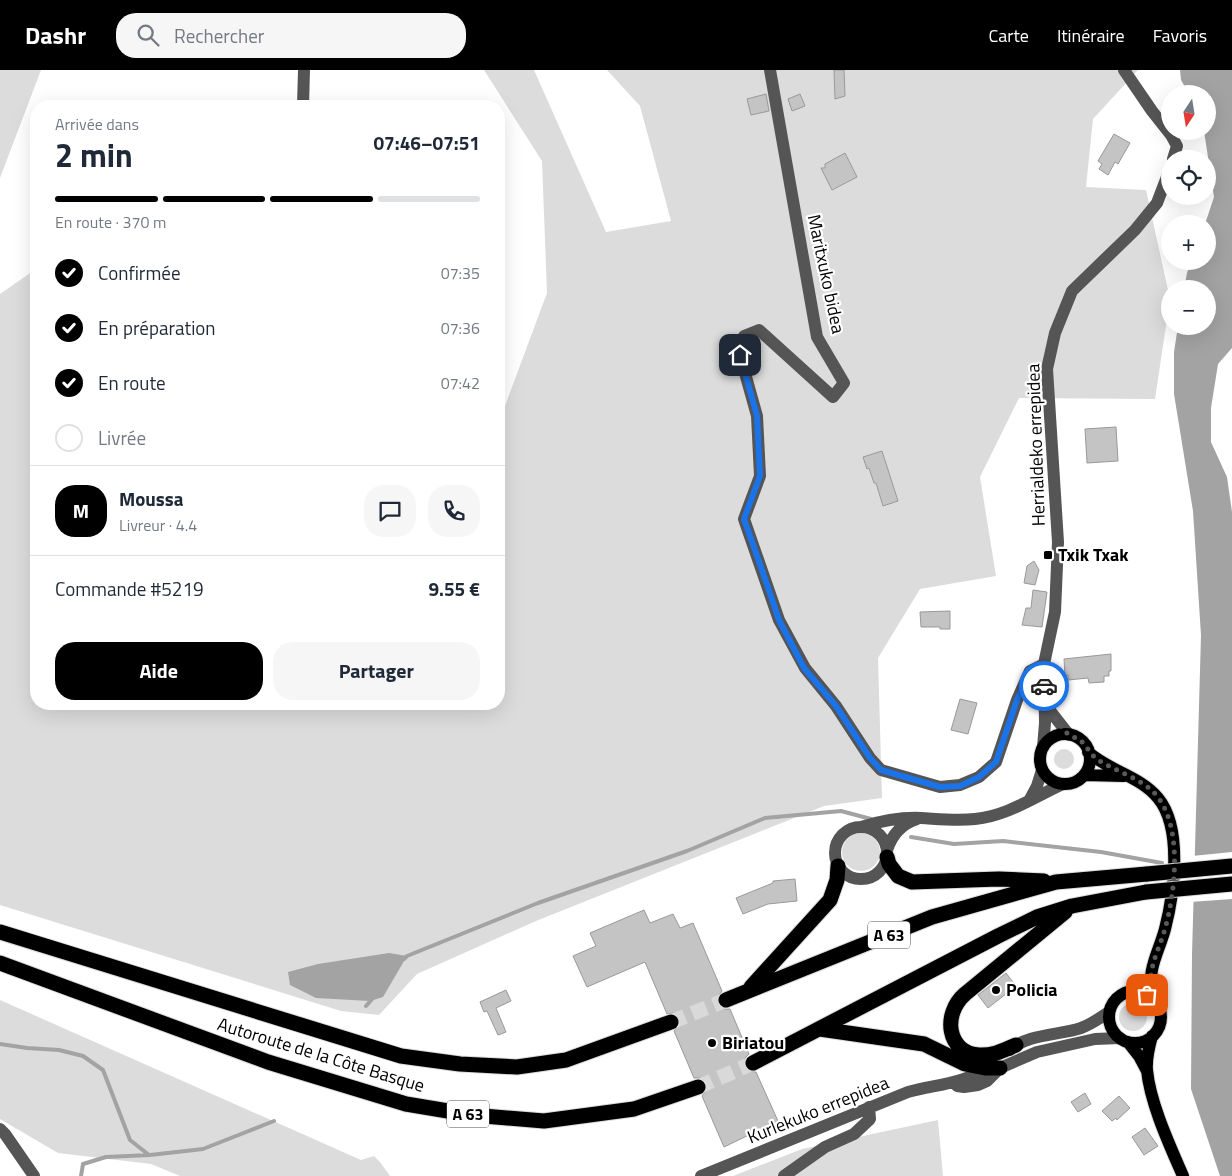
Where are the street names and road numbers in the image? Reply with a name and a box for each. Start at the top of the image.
street label: Maritxuko bidea [801,212,852,336]
street label: Herrialdeko errepidea [1019,363,1052,527]
road number: A 63 [868,922,910,948]
street label: Autoroute de la Côte Basque [214,1010,428,1099]
street label: Kurlekuko errepidea [743,1069,893,1150]
road number: A 63 [447,1100,489,1128]

